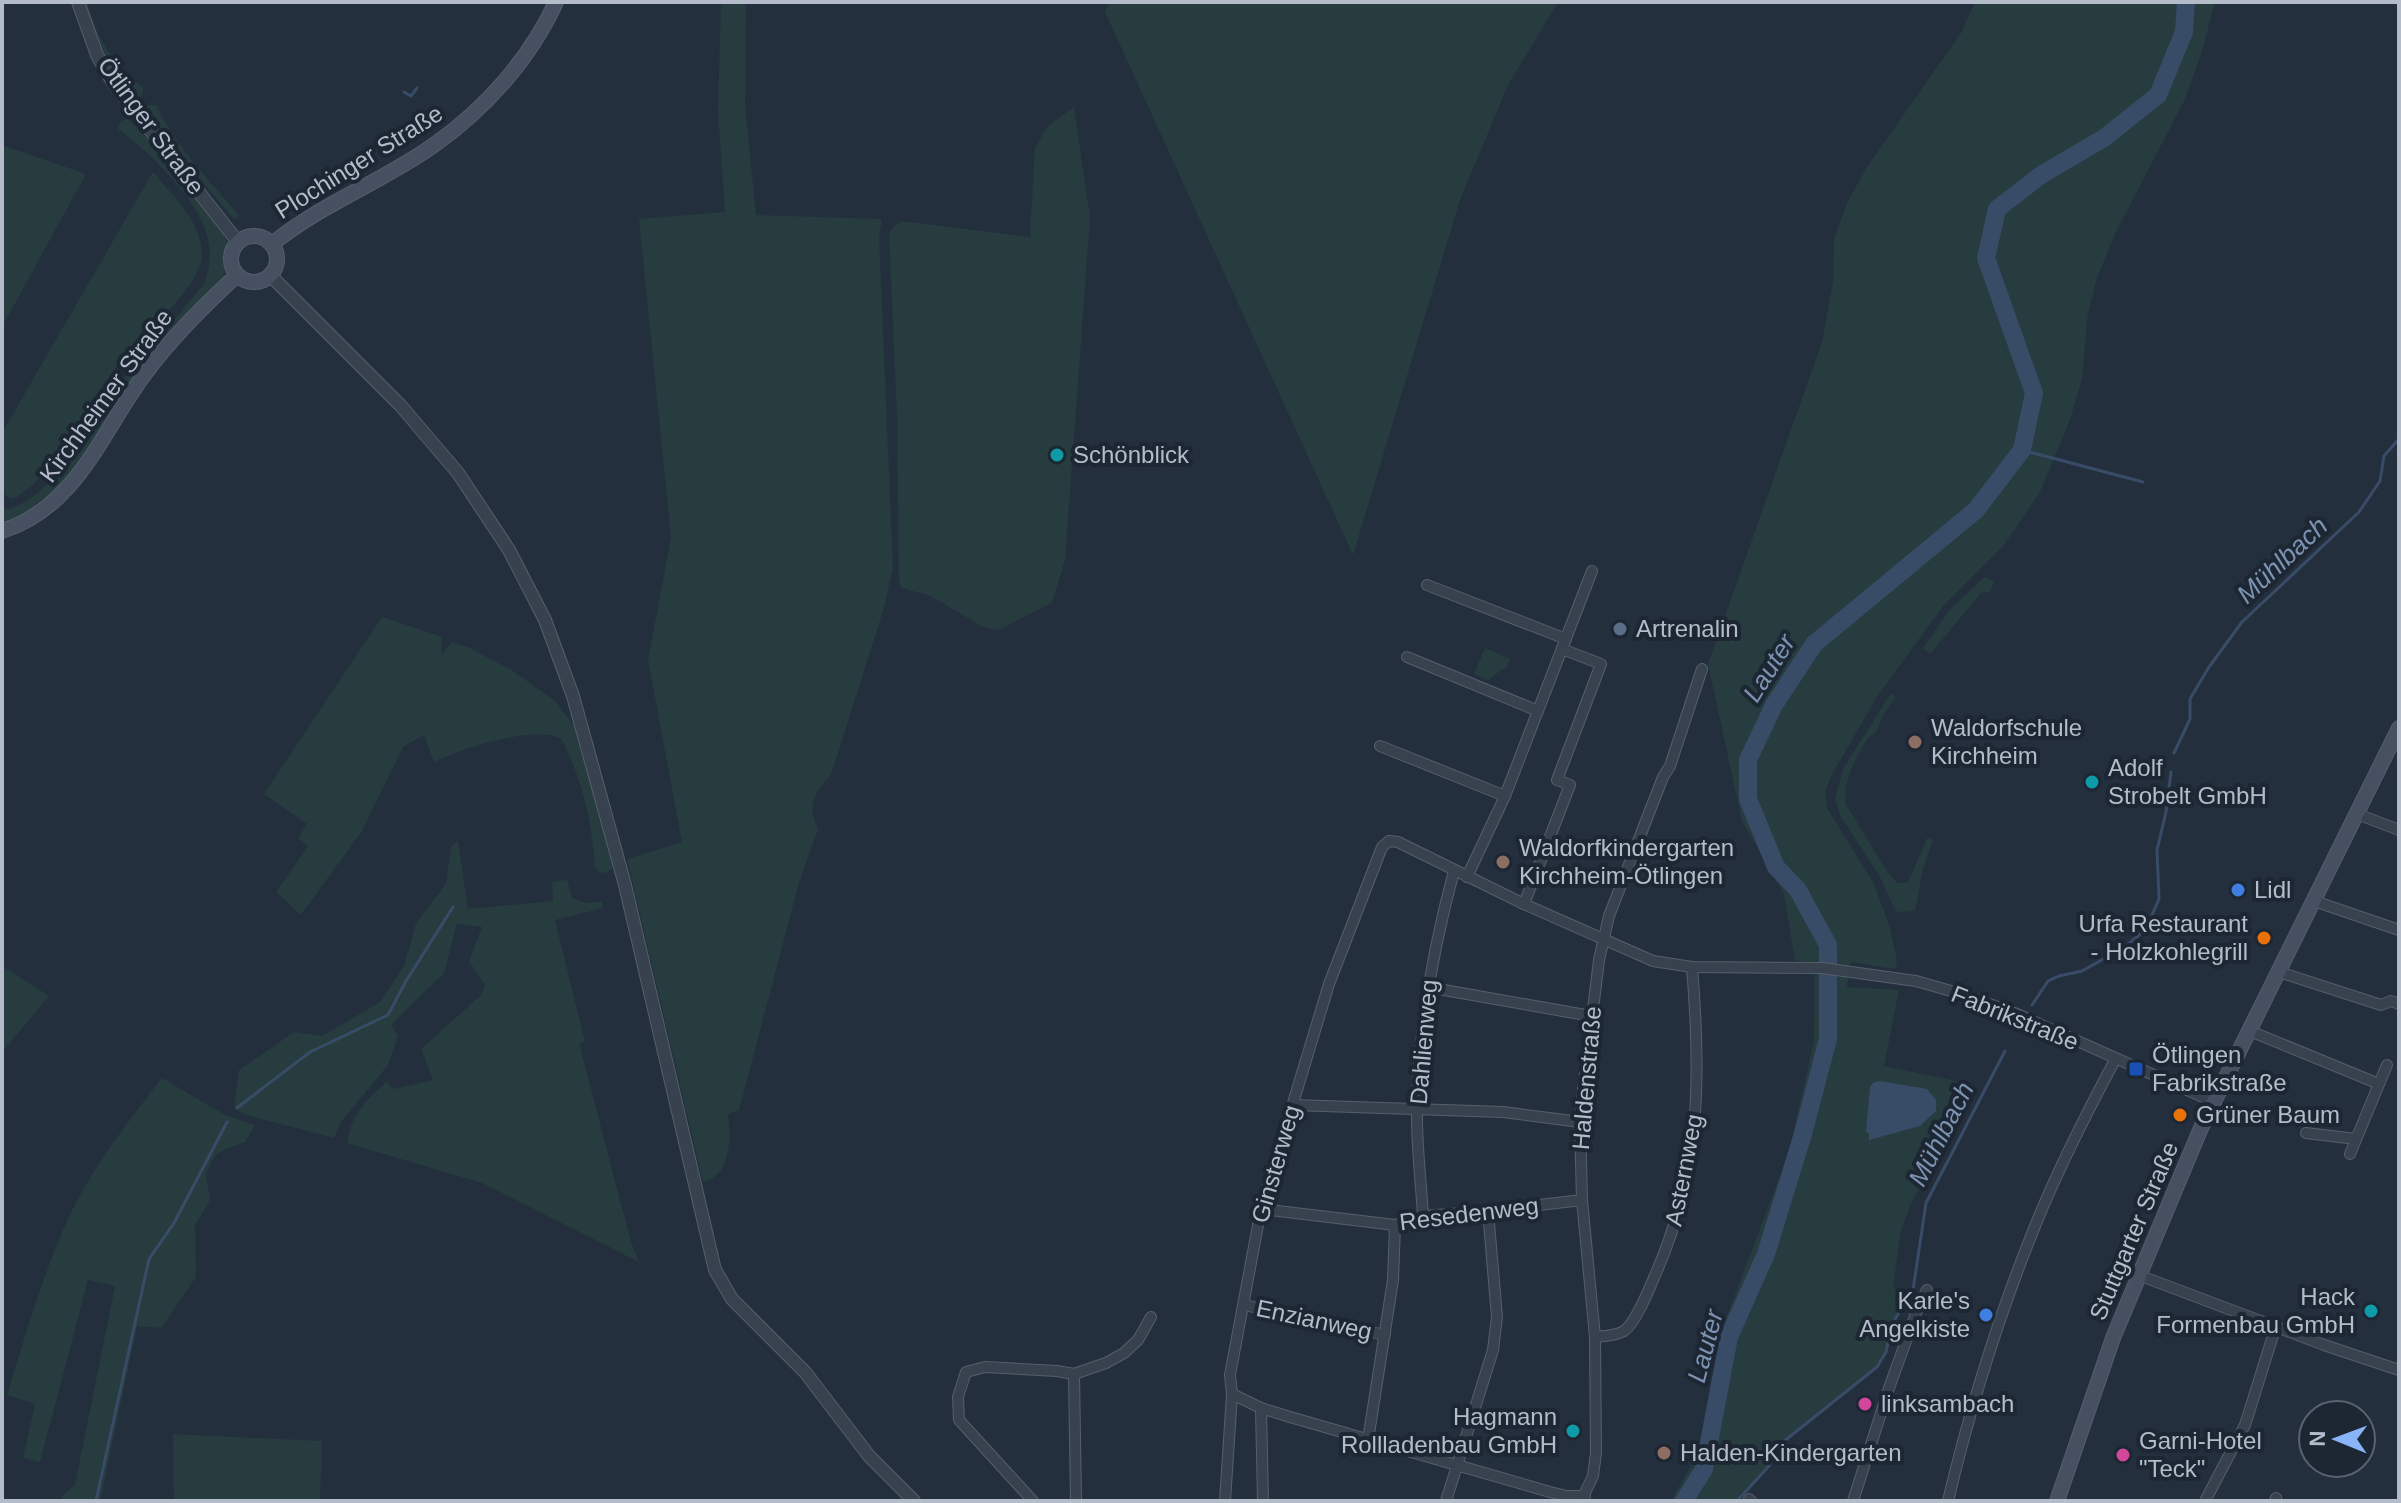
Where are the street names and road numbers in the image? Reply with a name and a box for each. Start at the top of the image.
street label: Ötlinger Straße [93,52,210,199]
street label: Plochinger Straße [270,99,447,224]
street label: Kirchheimer Straße [34,304,177,487]
street label: Dahlienweg [1405,978,1442,1106]
street label: Fabrikstraße [1948,980,2083,1055]
street label: Haldenstraße [1567,1005,1606,1151]
street label: Ginsterweg [1246,1102,1305,1226]
street label: Asternweg [1659,1112,1708,1228]
street label: Stuttgarter Straße [2084,1138,2183,1324]
street label: Resedenweg [1398,1192,1540,1235]
street label: Enzianweg [1254,1294,1374,1345]

